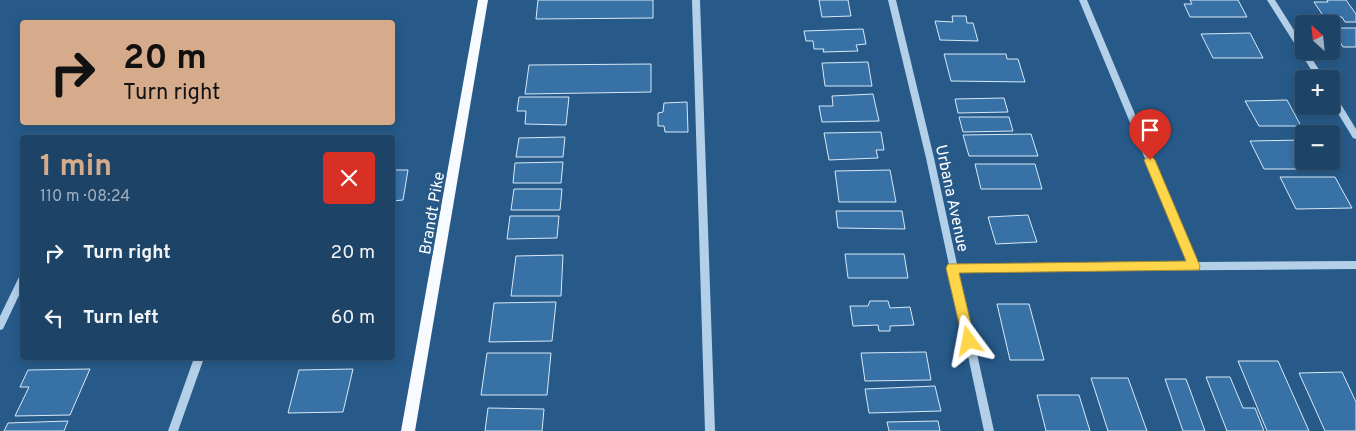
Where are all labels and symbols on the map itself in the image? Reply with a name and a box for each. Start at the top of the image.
north arrow [1295,15,1340,60]
pin [1129,109,1171,160]
street label: Urbana Avenue [930,143,972,254]
street label: Brandt Pike [416,170,450,256]
position arrow [942,314,994,366]

